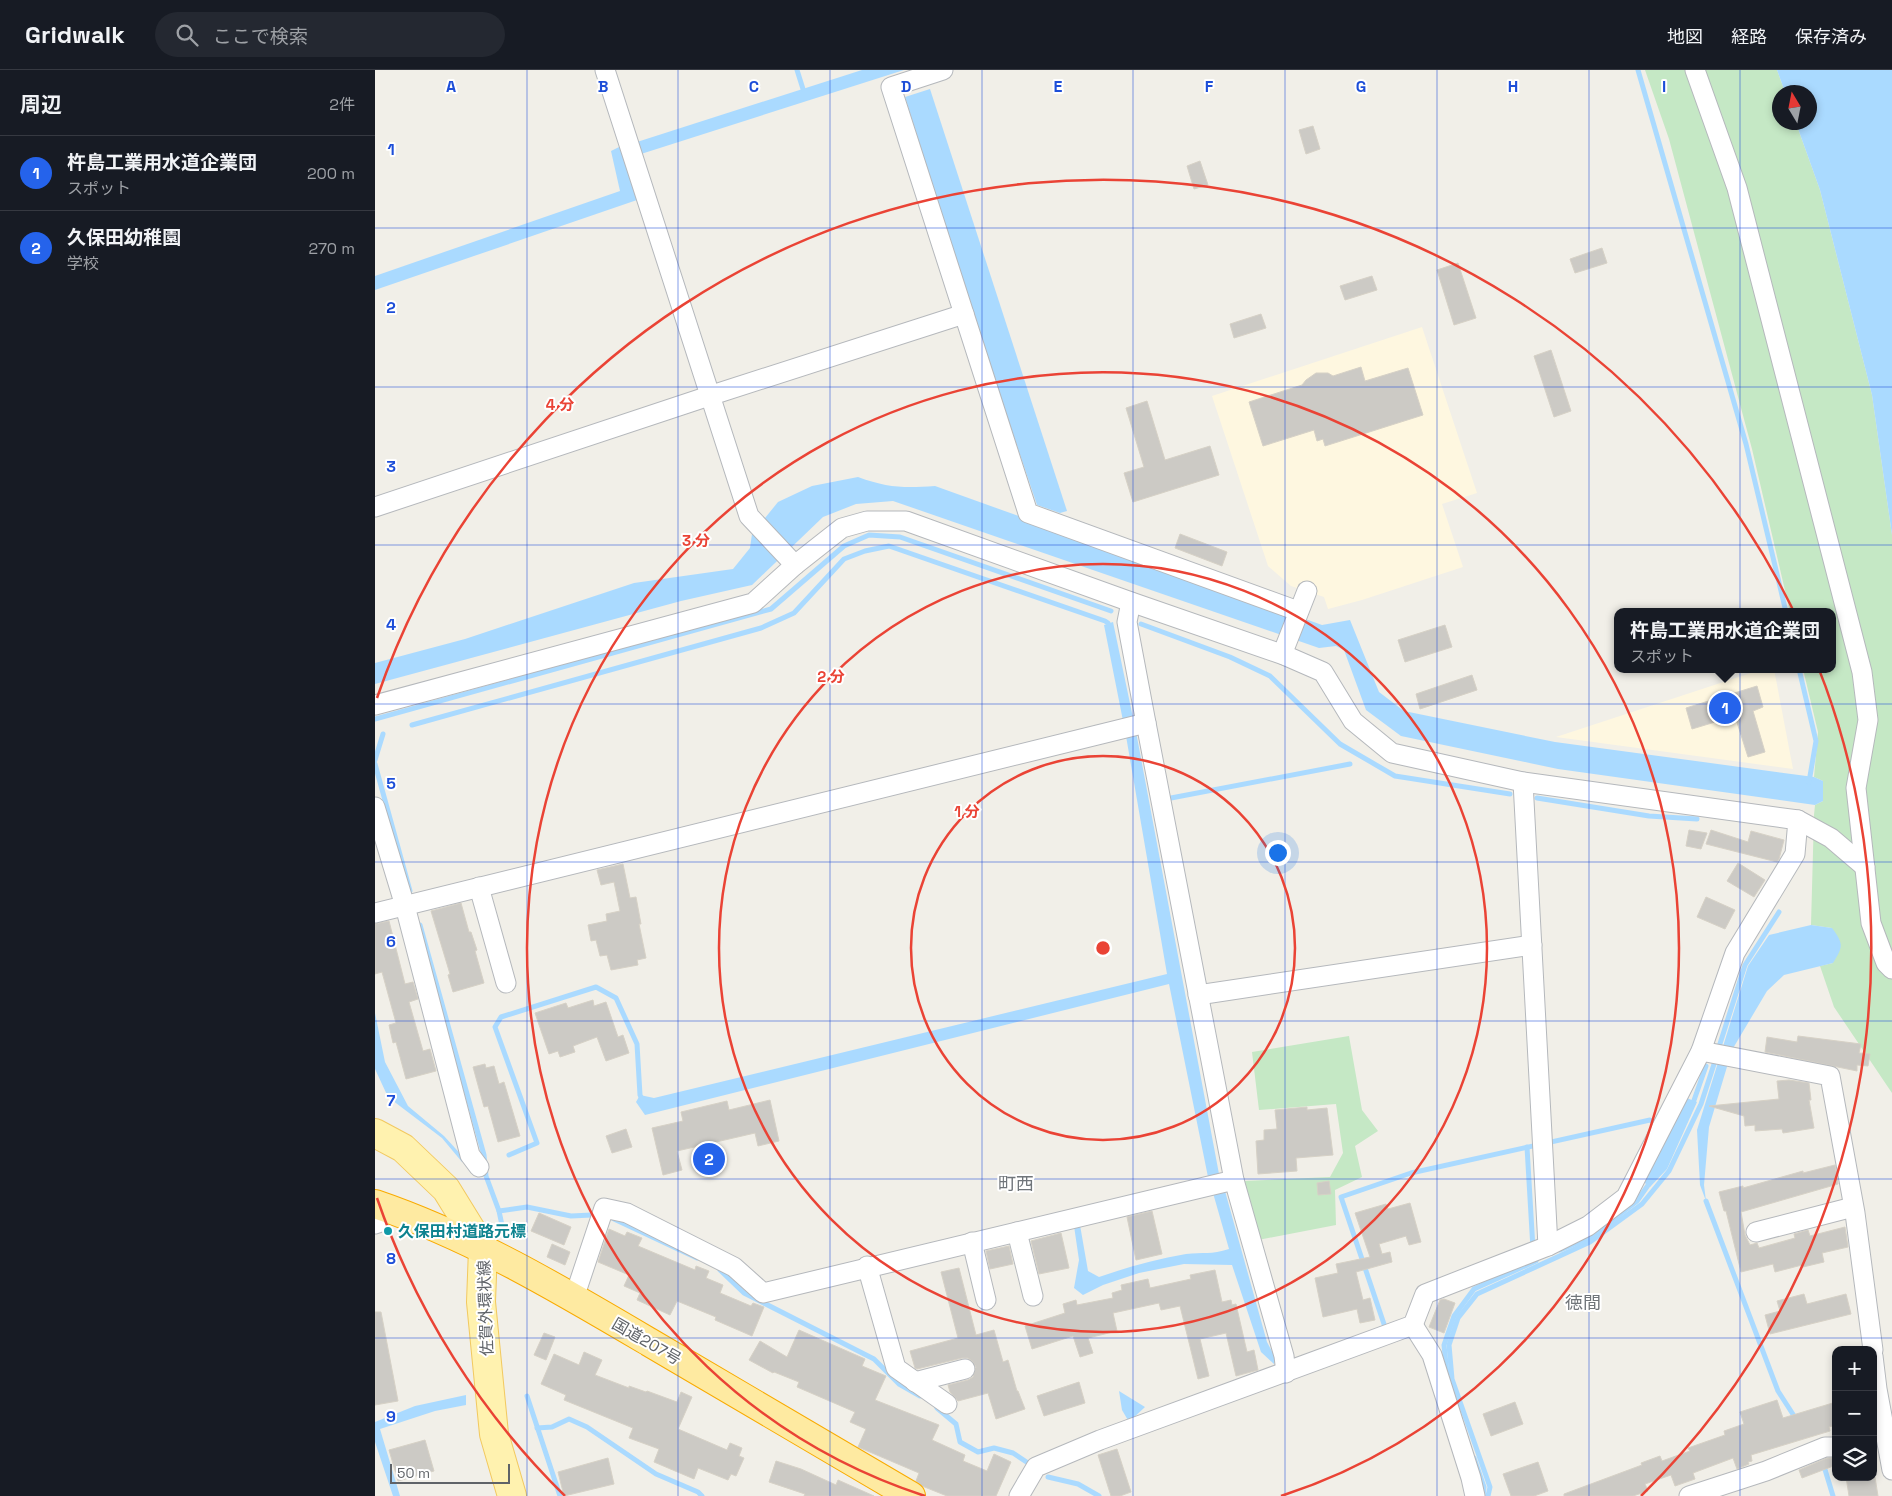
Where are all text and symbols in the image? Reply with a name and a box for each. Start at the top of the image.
search box [155,12,505,57]
text: Gridwalk [25,19,125,50]
icon: search [173,21,201,49]
text: ここで検索 [213,24,308,49]
text: 地図 [1667,25,1703,48]
text: 経路 [1731,25,1767,48]
text: 保存済み [1795,25,1867,48]
text: A [446,76,456,97]
text: B [598,76,608,97]
text: C [749,76,759,97]
text: D [901,76,911,97]
text: E [1054,76,1063,97]
text: F [1205,76,1214,97]
text: G [1356,76,1366,97]
text: H [1508,76,1518,97]
text: I [1662,76,1666,97]
north arrow [1772,85,1817,130]
text: 周辺 [20,91,62,118]
text: 2件 [329,94,355,115]
text: 1 [387,139,395,160]
text: 杵島工業用水道企業団 [67,150,257,175]
text: 1 [32,163,40,184]
text: 200 m [307,163,355,184]
text: スポット [67,178,131,199]
text: 久保田幼稚園 [67,225,181,250]
text: 2 [31,238,41,259]
text: 270 m [308,238,355,259]
text: 学校 [67,253,99,274]
text: 2 [386,297,396,318]
text: 4 分 [546,395,574,414]
text: 3 [386,456,396,477]
text: 3 分 [682,531,710,550]
popup [1614,608,1836,673]
text: 4 [386,614,396,635]
text: 杵島工業用水道企業団 [1630,618,1820,643]
text: スポット [1630,646,1694,667]
text: 2 分 [817,667,845,686]
pin: 1 [1709,689,1741,727]
text: 5 [386,773,396,794]
text: 1 分 [954,802,980,821]
your location [1265,840,1291,866]
text: 6 [386,931,396,952]
centre of rings [1094,939,1112,957]
text: 7 [387,1090,396,1111]
pin: 2 [693,1140,725,1178]
district label: 町西 [998,1172,1034,1195]
place label: 久保田村道路元標 [398,1221,526,1242]
marker: 久保田村道路元標 [382,1225,394,1237]
text: 8 [386,1248,396,1269]
street label: 佐賀外環状線 [473,1260,498,1356]
district label: 徳間 [1565,1291,1601,1314]
street label: 国道207号 [608,1313,685,1370]
map controls [1832,1346,1877,1481]
button: + [1832,1346,1877,1391]
button: − [1832,1391,1877,1436]
text: 9 [386,1406,396,1427]
button: layers [1832,1436,1877,1481]
scale bar [390,1461,510,1484]
text: 50 m [397,1464,430,1482]

